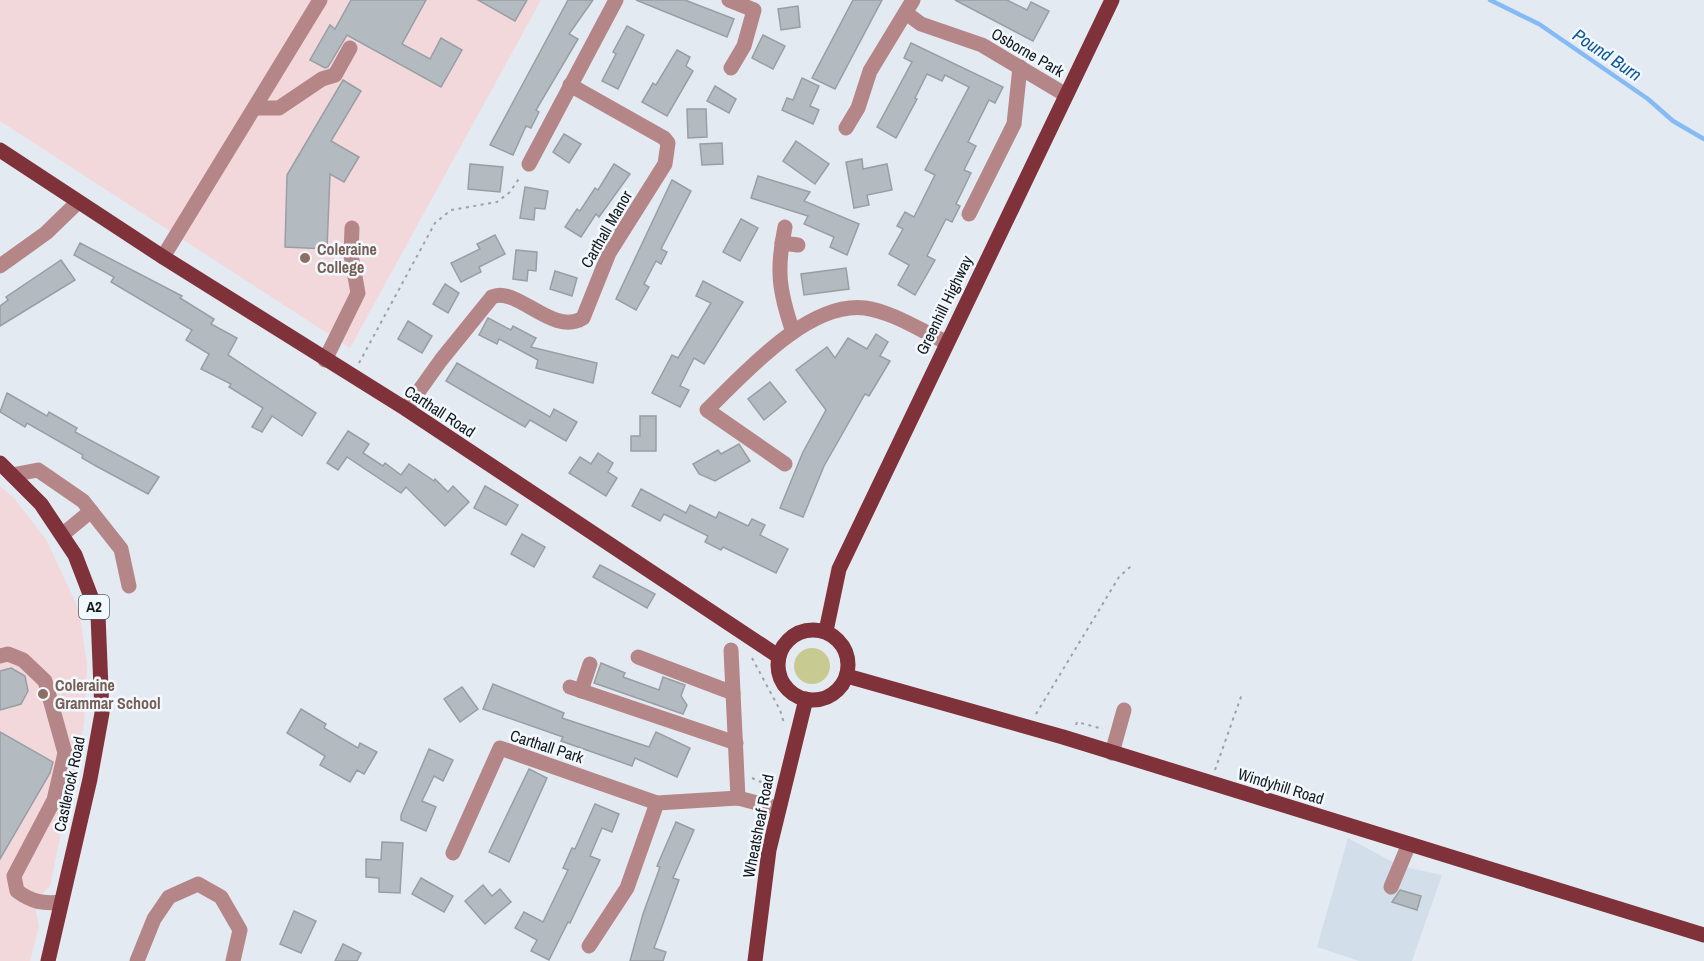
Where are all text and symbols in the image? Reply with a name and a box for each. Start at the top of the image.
street label: Osborne Park [987,22,1069,82]
water label: Pound Burn [1568,22,1647,87]
street label: Carthall Manor [575,186,637,272]
place label: Coleraine College [317,238,377,278]
marker: Coleraine College [298,251,312,265]
street label: Greenhill Highway [910,251,978,358]
street label: Carthall Road [400,380,480,442]
road number: A2 [79,595,109,619]
place label: Coleraine Grammar School [55,674,161,714]
marker: Coleraine Grammar School [36,687,50,701]
street label: Carthall Park [508,724,587,768]
street label: Castlerock Road [48,734,90,834]
street label: Windyhill Road [1235,762,1327,810]
street label: Wheatsheaf Road [737,772,779,880]

